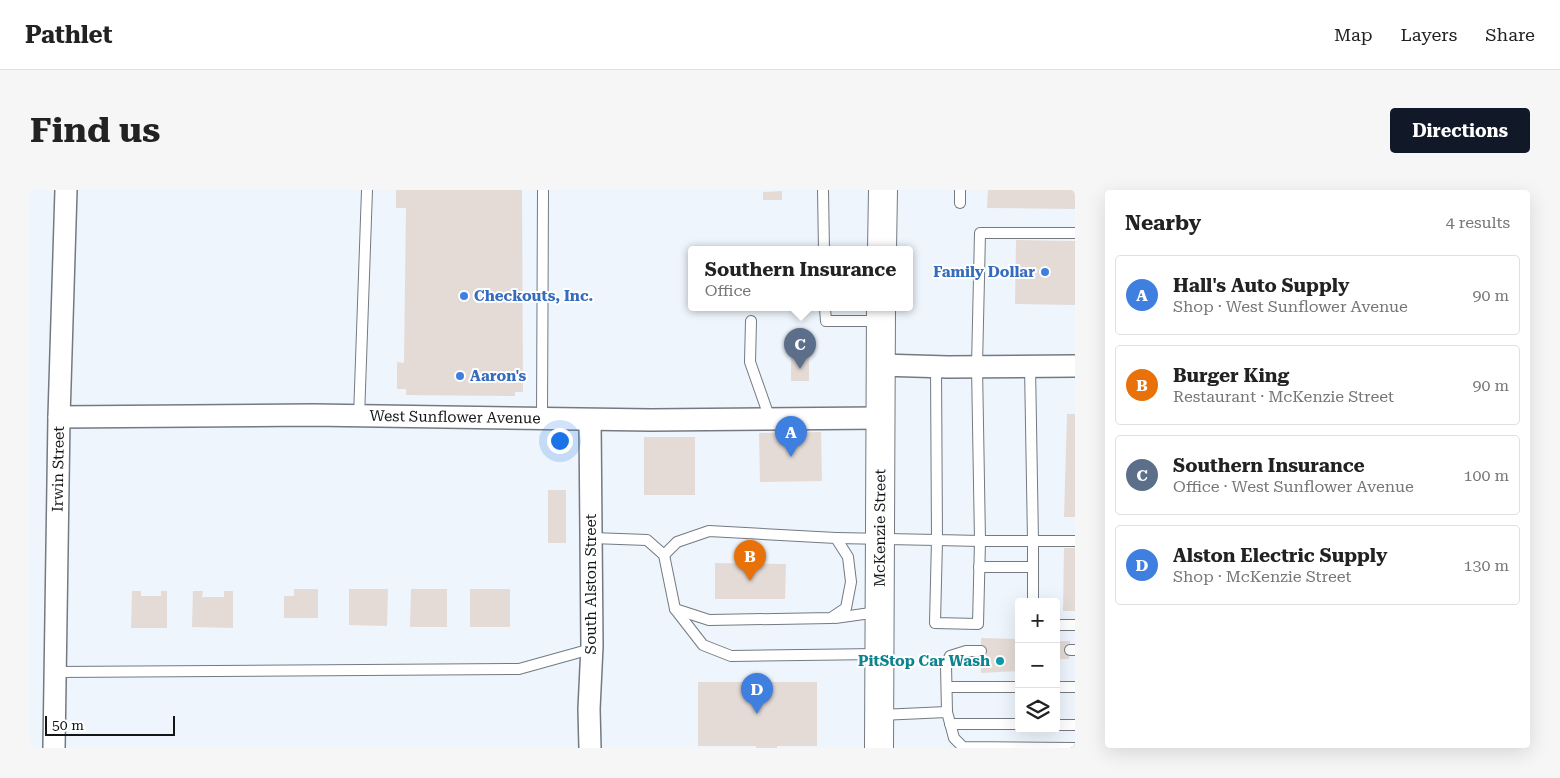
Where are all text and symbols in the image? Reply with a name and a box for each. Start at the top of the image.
text: Pathlet [25,21,112,49]
text: Map [1334,24,1373,45]
text: Layers [1401,24,1457,45]
text: Share [1485,24,1535,45]
button: Directions [1390,108,1530,153]
text: Find us [30,110,160,151]
text: Nearby [1125,211,1201,235]
text: 4 results [1446,213,1510,232]
popup [688,246,913,311]
text: Southern Insurance [705,258,896,281]
place label: Family Dollar [933,263,1035,281]
marker: Family Dollar [1039,266,1051,278]
text: Hall's Auto Supply [1173,274,1349,297]
text: Office [705,281,751,300]
text: A [1136,286,1148,305]
text: 90 m [1472,286,1509,305]
place label: Checkouts, Inc. [474,287,593,305]
marker: Checkouts, Inc. [458,290,470,302]
text: Shop · West Sunflower Avenue [1173,297,1408,316]
pin: C [784,328,816,369]
text: Burger King [1173,364,1289,387]
place label: Aaron's [470,367,527,385]
marker: Aaron's [454,370,466,382]
text: B [1136,376,1148,395]
text: 90 m [1472,376,1509,395]
text: Restaurant · McKenzie Street [1173,387,1394,406]
street label: West Sunflower Avenue [369,407,541,427]
pin: A [775,416,807,457]
street label: Irwin Street [49,426,68,512]
your location [547,428,573,454]
text: Southern Insurance [1173,454,1365,477]
text: C [1136,466,1148,485]
text: 100 m [1463,466,1509,485]
street label: McKenzie Street [871,469,889,587]
text: Office · West Sunflower Avenue [1173,477,1414,496]
street label: South Alston Street [582,513,600,654]
pin: B [734,540,766,581]
text: Alston Electric Supply [1173,544,1388,567]
text: D [1136,556,1148,575]
text: 130 m [1463,556,1509,575]
text: Shop · McKenzie Street [1173,567,1352,586]
map controls [1015,598,1060,733]
button: + [1015,598,1060,643]
button: − [1015,643,1060,688]
place label: PitStop Car Wash [858,652,990,670]
marker: PitStop Car Wash [994,655,1006,667]
pin: D [741,673,773,714]
button: layers [1015,688,1060,733]
scale bar [45,713,175,736]
text: 50 m [52,717,84,733]

